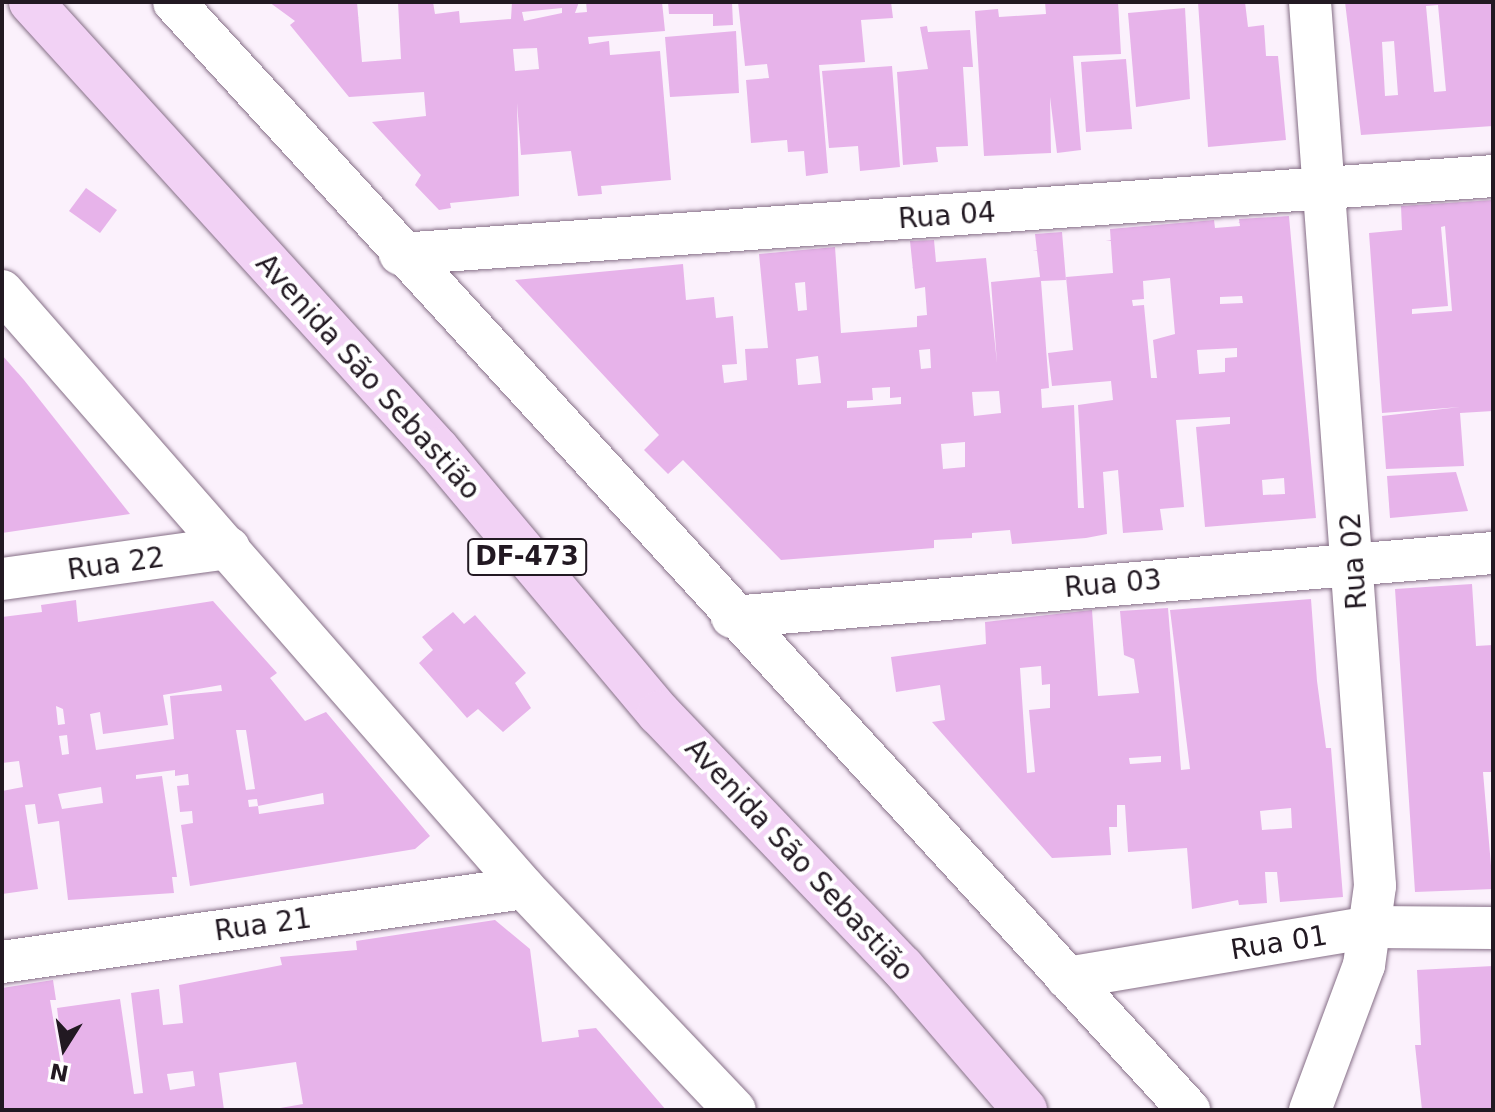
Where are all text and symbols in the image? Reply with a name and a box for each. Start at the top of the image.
street label: Rua 04 [897,196,997,236]
street label: Avenida São Sebastião [249,247,487,507]
street label: Rua 02 [1334,511,1374,611]
road number: DF-473 [467,535,587,579]
street label: Rua 22 [65,541,167,587]
street label: Rua 03 [1063,563,1163,605]
street label: Avenida São Sebastião [678,732,920,988]
street label: Rua 21 [212,902,314,948]
street label: Rua 01 [1228,919,1330,967]
north arrow [24,1008,104,1088]
text: N [48,1058,71,1086]

